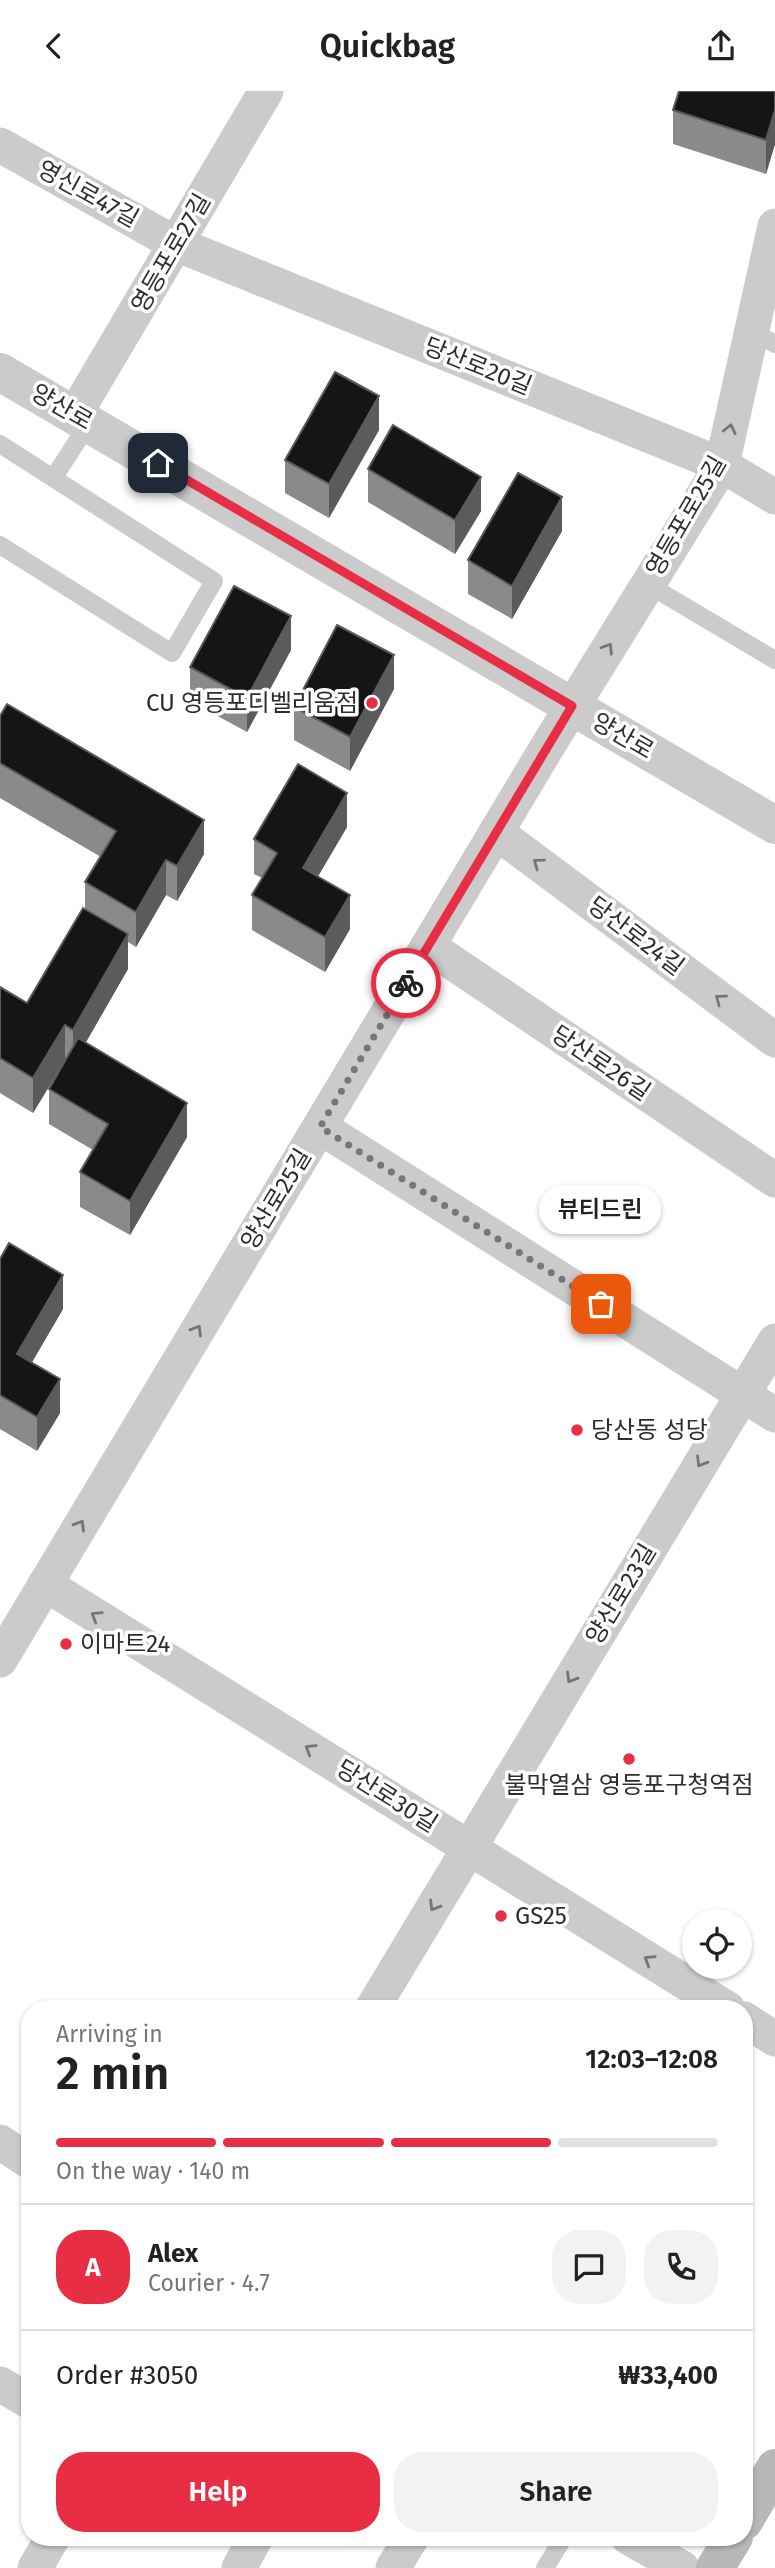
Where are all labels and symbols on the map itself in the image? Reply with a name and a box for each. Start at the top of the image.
street label: 영신로47길 [33,155,143,233]
street label: 영등포로27길 [126,189,216,317]
street label: 당산로20길 [420,332,536,400]
street label: 양산로 [26,378,98,436]
one-way arrow [721,423,736,435]
pin [128,433,188,493]
street label: 영등포로25길 [640,451,732,581]
one-way arrow [599,642,612,655]
place label: CU 영등포디벨리움점 [146,689,358,717]
marker: CU 영등포디벨리움점 [364,695,380,711]
street label: 양산로 [587,707,659,765]
one-way arrow [533,859,546,872]
street label: 당산로24길 [583,891,689,981]
courier [371,948,441,1018]
one-way arrow [715,995,728,1007]
street label: 당산로26길 [546,1020,656,1106]
street label: 양산로25길 [235,1144,317,1254]
callout: 뷰티드린 [540,1185,662,1234]
pin [571,1274,631,1334]
one-way arrow [189,1325,202,1338]
place label: 당산동 성당 [591,1416,708,1444]
marker: 당산동 성당 [569,1422,585,1438]
one-way arrow [696,1454,709,1467]
one-way arrow [72,1520,85,1533]
street label: 양산로23길 [580,1539,662,1649]
one-way arrow [91,1611,104,1624]
place label: 이마트24 [80,1630,170,1658]
marker: 이마트24 [58,1636,74,1652]
one-way arrow [566,1670,579,1683]
one-way arrow [305,1744,318,1757]
marker: 불막열삼 영등포구청역점 [621,1751,637,1767]
street label: 당산로30길 [331,1754,443,1838]
place label: 불막열삼 영등포구청역점 [504,1771,754,1799]
one-way arrow [429,1898,442,1911]
place label: GS25 [515,1902,567,1930]
marker: GS25 [493,1908,509,1924]
one-way arrow [644,1955,657,1968]

